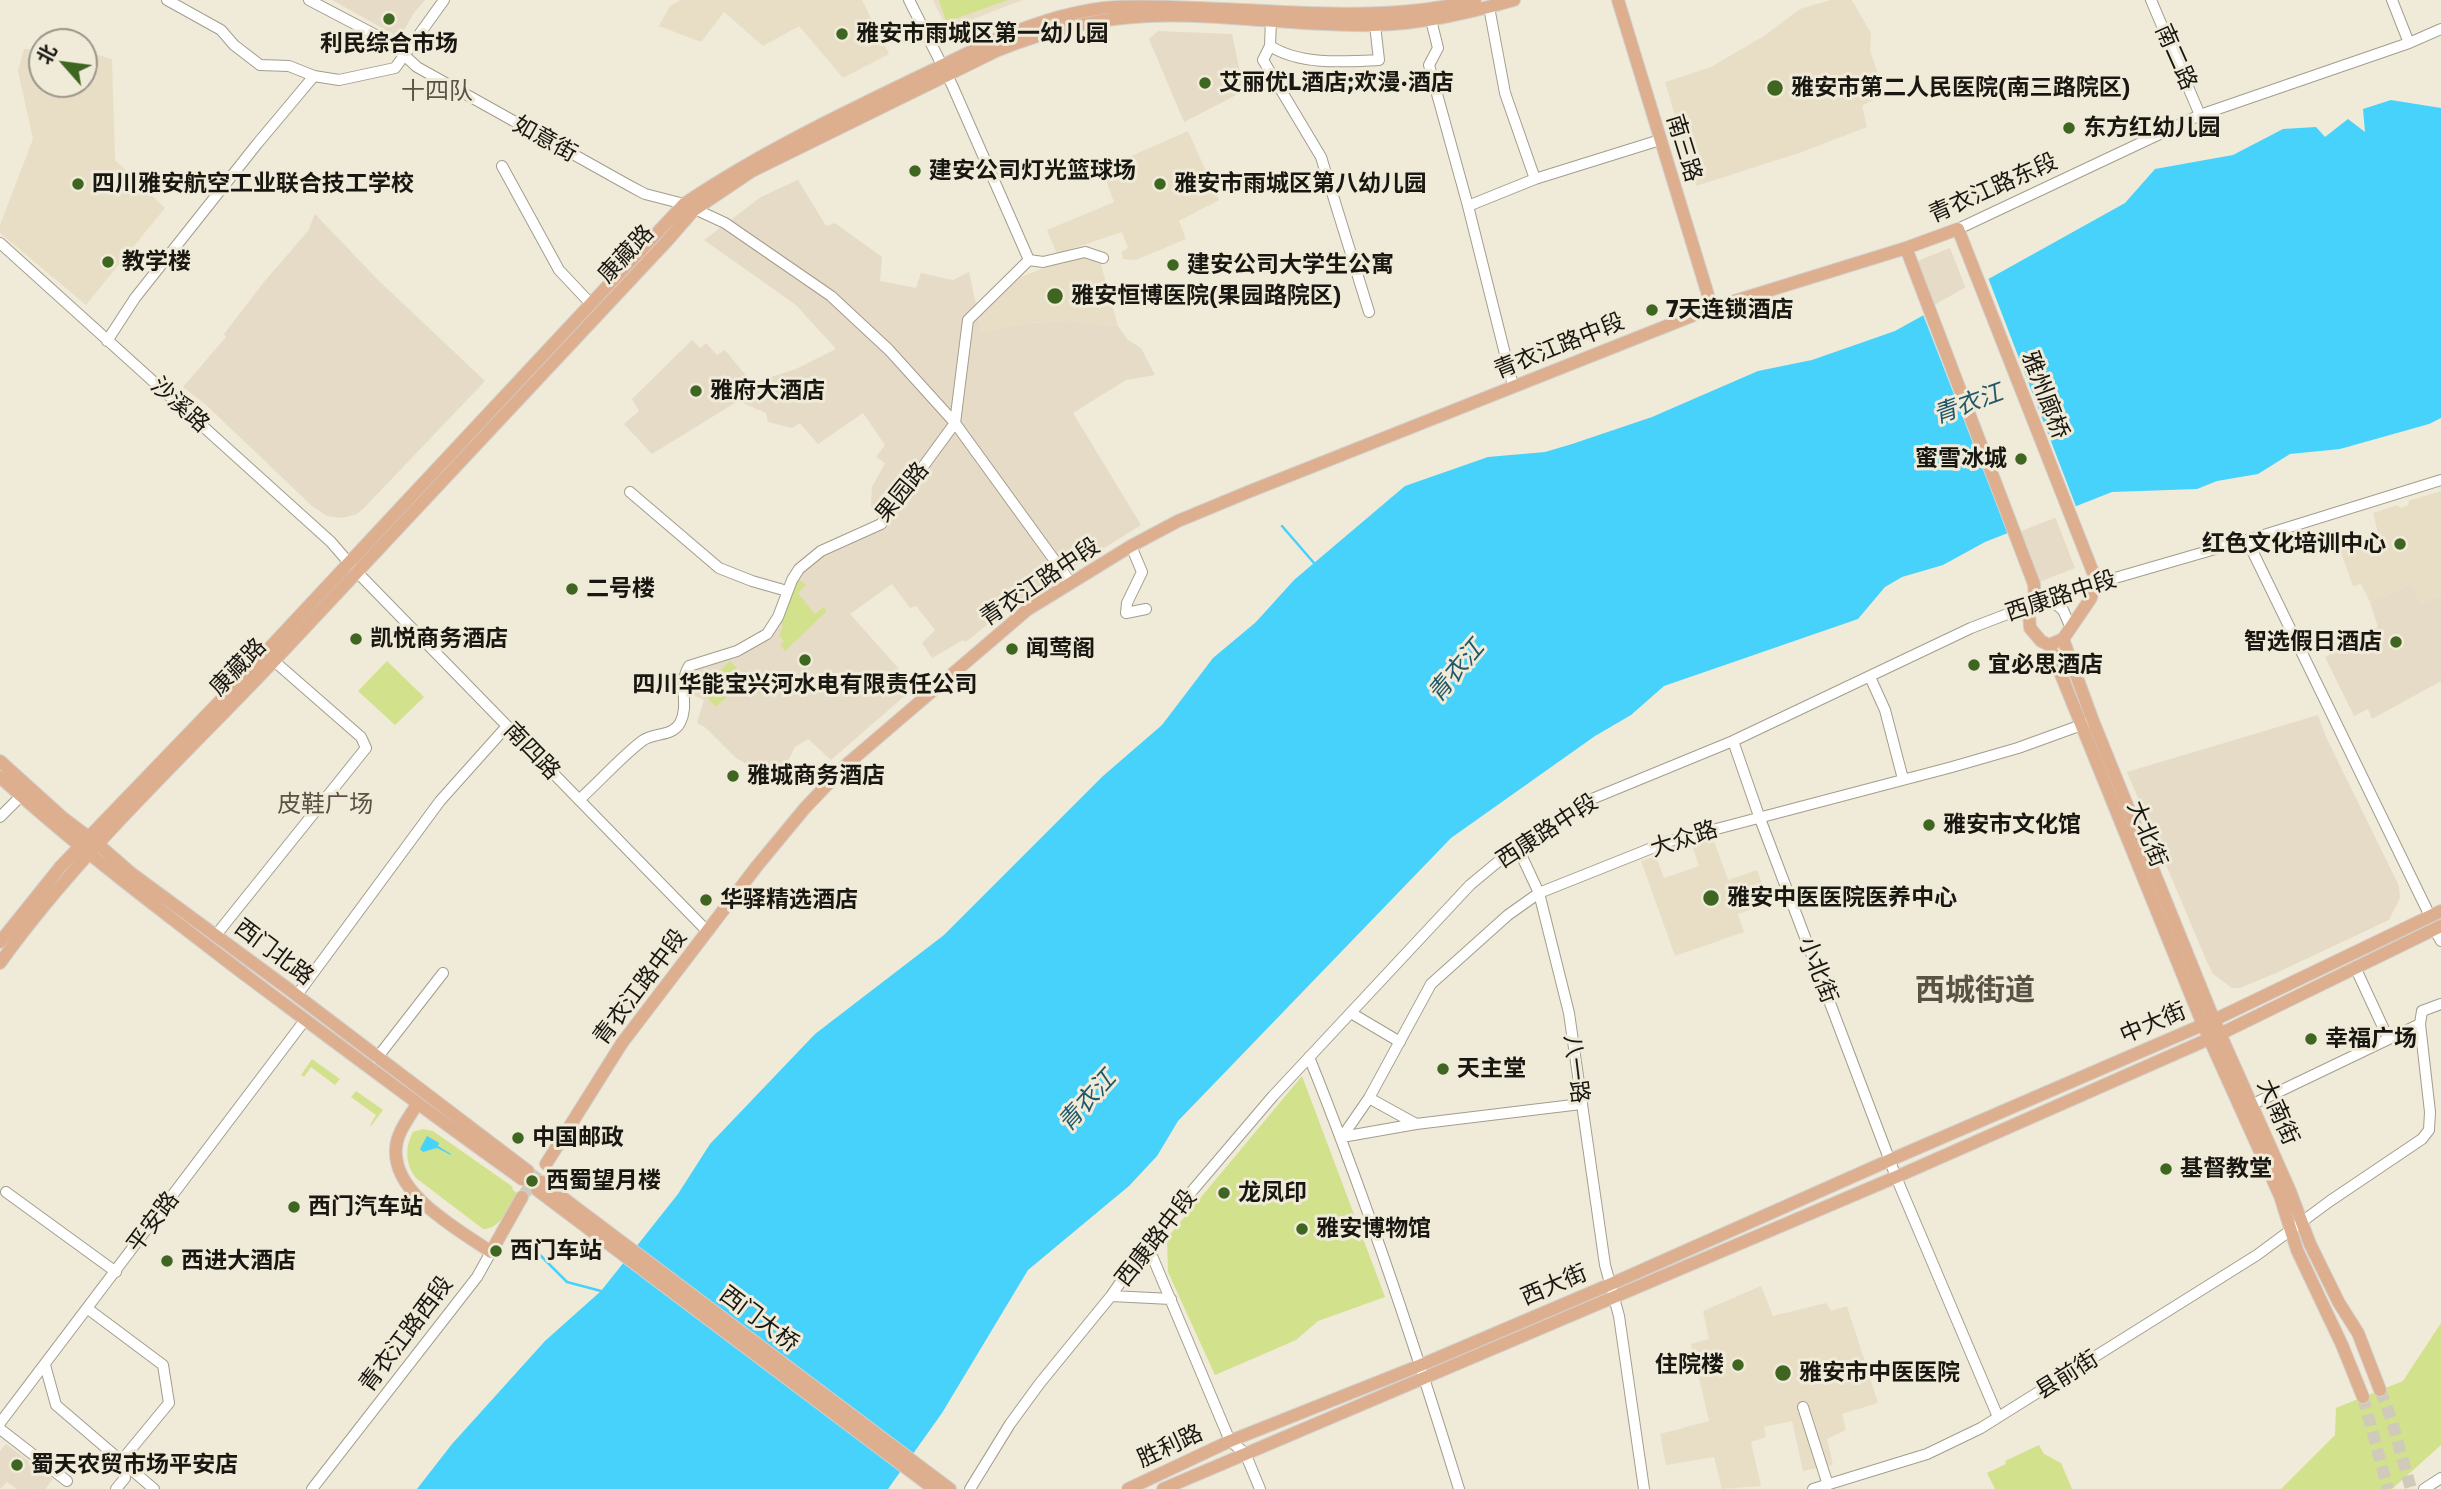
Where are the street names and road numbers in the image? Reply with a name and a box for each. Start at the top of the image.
street label: 南二路 [2149,20,2203,94]
street label: 如意街 [508,110,582,168]
street label: 南三路 [1661,111,1707,185]
street label: 青衣江路东段 [1924,147,2062,229]
street label: 康藏路 [592,219,660,289]
street label: 青衣江路中段 [1490,307,1628,385]
street label: 雅州廊桥 [2016,347,2074,443]
street label: 沙溪路 [145,372,215,438]
street label: 果园路 [870,457,934,527]
street label: 青衣江路中段 [975,532,1105,632]
street label: 西康路中段 [2002,565,2120,627]
street label: 康藏路 [204,633,272,701]
street label: 南四路 [498,717,566,785]
street label: 西康路中段 [1491,788,1603,874]
street label: 大北街 [2121,797,2173,871]
street label: 大众路 [1647,815,1721,863]
street label: 西门北路 [229,913,319,991]
street label: 青衣江路中段 [587,924,693,1050]
street label: 小北街 [1793,933,1843,1007]
street label: 中大街 [2116,997,2190,1049]
street label: 八一路 [1558,1033,1594,1105]
street label: 大南街 [2251,1075,2305,1149]
street label: 西康路中段 [1110,1184,1202,1292]
street label: 平安路 [121,1186,185,1258]
street label: 西大街 [1517,1259,1591,1311]
street label: 青衣江路西段 [353,1271,459,1397]
street label: 西门大桥 [714,1280,804,1358]
street label: 县前街 [2030,1345,2104,1405]
street label: 胜利路 [1133,1419,1207,1473]

